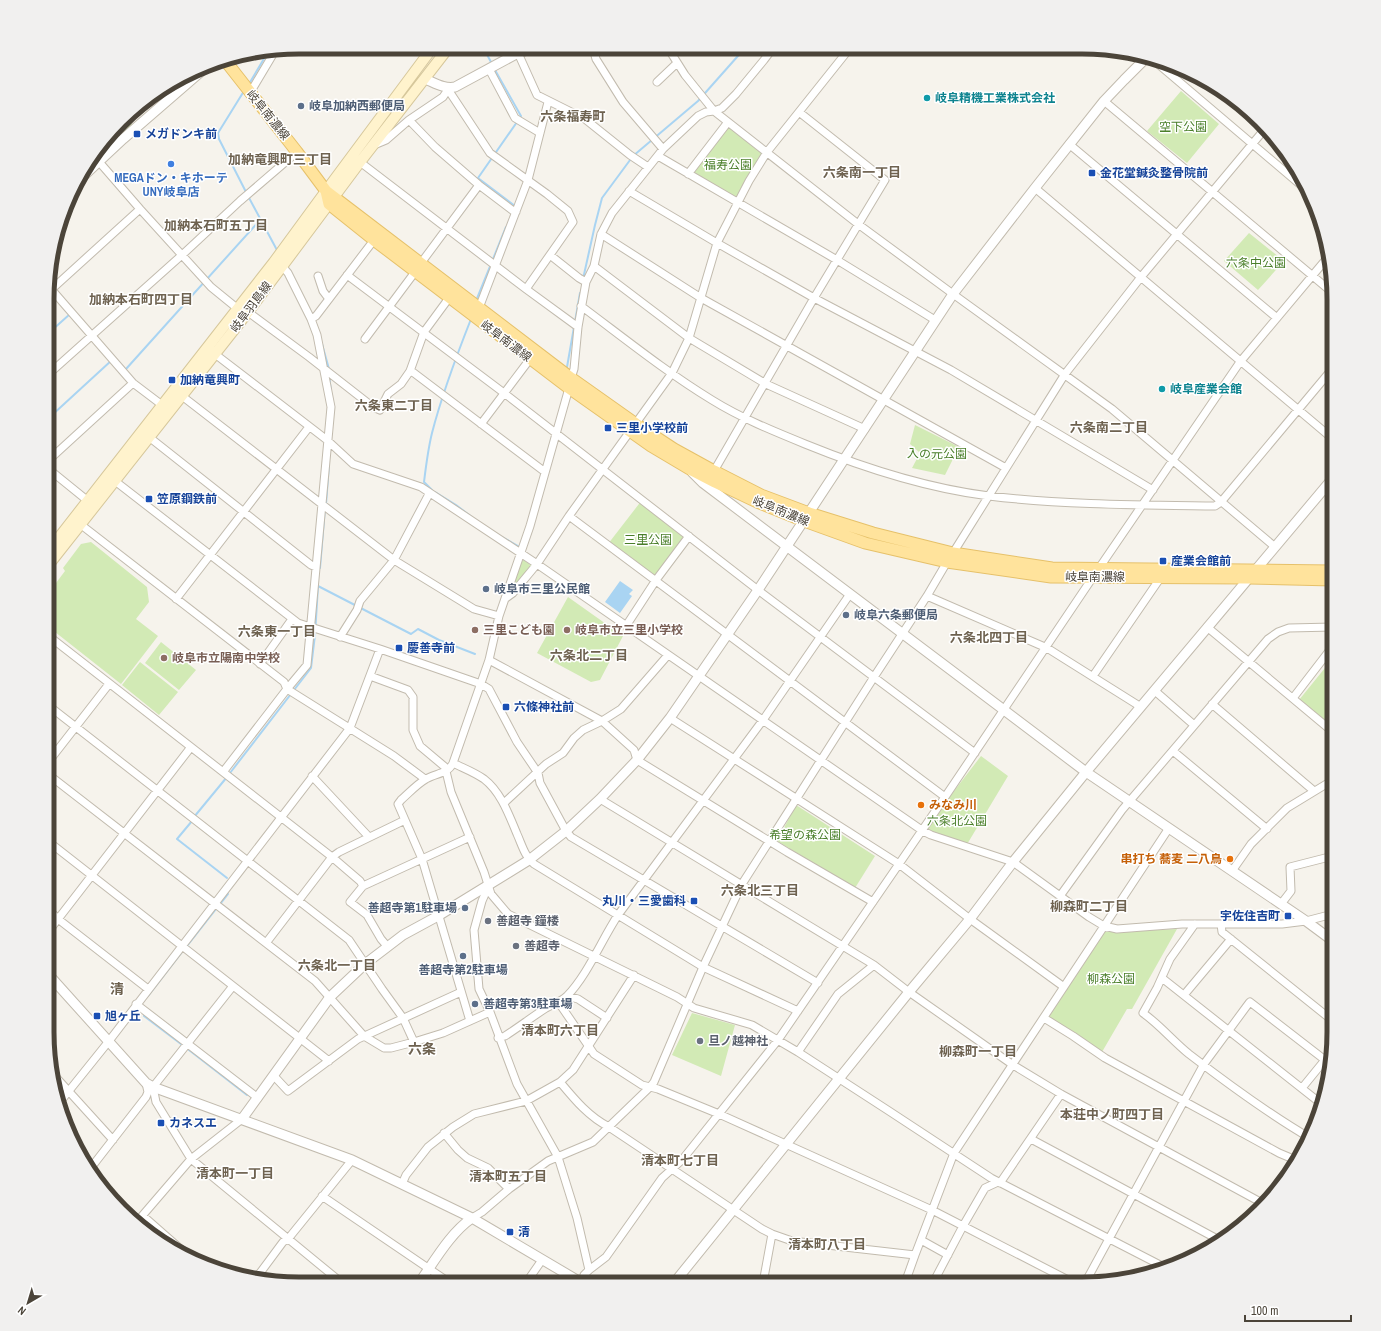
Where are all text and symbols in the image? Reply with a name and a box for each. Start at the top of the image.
street label: 岐阜南濃線 [243,87,293,143]
place label: 岐阜精機工業株式会社 [935,90,1055,106]
marker: 岐阜精機工業株式会社 [922,93,932,103]
place label: 岐阜加納西郵便局 [309,98,405,114]
marker: 岐阜加納西郵便局 [296,101,306,111]
district label: 六条福寿町 [540,108,606,125]
park label: 空下公園 [1159,119,1207,135]
place label: メガドンキ前 [145,126,217,142]
marker: メガドンキ前 [132,129,142,139]
district label: 加納竜興町三丁目 [228,151,332,168]
park label: 福寿公園 [704,157,752,173]
marker: MEGAドン・キホーテ UNY岐阜店 [166,159,176,169]
district label: 六条南一丁目 [823,164,901,181]
place label: 金花堂鍼灸整骨院前 [1100,165,1208,181]
marker: 金花堂鍼灸整骨院前 [1087,168,1097,178]
place label: MEGAドン・キホーテ UNY岐阜店 [114,170,228,200]
district label: 加納本石町五丁目 [164,217,268,234]
park label: 六条中公園 [1226,255,1286,271]
street label: 岐阜羽島線 [227,278,275,336]
district label: 加納本石町四丁目 [89,291,193,308]
street label: 岐阜南濃線 [477,317,535,365]
place label: 加納竜興町 [180,372,240,388]
marker: 加納竜興町 [167,375,177,385]
place label: 岐阜産業会館 [1170,381,1242,397]
marker: 岐阜産業会館 [1157,384,1167,394]
district label: 六条東二丁目 [355,397,433,414]
district label: 六条南二丁目 [1070,419,1148,436]
place label: 三里小学校前 [616,420,688,436]
marker: 三里小学校前 [603,423,613,433]
park label: 入の元公園 [907,446,967,462]
place label: 笠原鋼鉄前 [156,491,217,507]
street label: 岐阜南濃線 [750,492,812,530]
marker: 笠原鋼鉄前 [144,494,154,504]
park label: 三里公園 [624,532,672,548]
place label: 産業会館前 [1171,553,1231,569]
marker: 産業会館前 [1158,556,1168,566]
street label: 岐阜南濃線 [1065,569,1125,585]
place label: 岐阜市三里公民館 [494,581,590,597]
marker: 岐阜市三里公民館 [481,584,491,594]
place label: 岐阜六条郵便局 [854,607,938,623]
marker: 岐阜六条郵便局 [841,610,851,620]
place label: 三里こども園 [483,622,555,638]
place label: 岐阜市立三里小学校 [575,622,683,638]
district label: 六条東一丁目 [238,623,316,640]
marker: 三里こども園 [470,625,480,635]
marker: 岐阜市立三里小学校 [562,625,572,635]
district label: 六条北四丁目 [950,629,1028,646]
place label: 慶善寺前 [407,640,455,656]
marker: 慶善寺前 [394,643,404,653]
district label: 六条北二丁目 [550,647,628,664]
place label: 岐阜市立陽南中学校 [172,650,280,666]
marker: 岐阜市立陽南中学校 [159,653,169,663]
place label: 六條神社前 [514,699,574,715]
marker: 六條神社前 [501,702,511,712]
place label: みなみ川 [929,797,977,813]
marker: みなみ川 [916,800,926,810]
park label: 六条北公園 [927,813,987,829]
park label: 希望の森公園 [769,827,841,843]
place label: 串打ち 蕎麦 二八鳥 [1121,851,1222,867]
marker: 串打ち 蕎麦 二八鳥 [1225,854,1235,864]
district label: 六条北三丁目 [721,882,799,899]
place label: 丸川・三愛歯科 [602,893,686,909]
marker: 丸川・三愛歯科 [689,896,699,906]
district label: 柳森町二丁目 [1050,898,1128,915]
place label: 善超寺第1駐車場 [368,900,457,916]
marker: 善超寺第1駐車場 [460,903,470,913]
place label: 宇佐住吉町 [1220,908,1280,924]
marker: 宇佐住吉町 [1283,911,1293,921]
place label: 善超寺 鐘楼 [496,913,559,929]
marker: 善超寺 鐘楼 [483,916,493,926]
place label: 善超寺 [524,938,560,954]
marker: 善超寺 [511,941,521,951]
marker: 善超寺第2駐車場 [458,951,468,961]
district label: 六条北一丁目 [298,957,376,974]
place label: 善超寺第2駐車場 [418,962,508,978]
park label: 柳森公園 [1087,971,1135,987]
district label: 清 [110,980,124,998]
place label: 善超寺第3駐車場 [483,996,572,1012]
marker: 善超寺第3駐車場 [470,999,480,1009]
place label: 旭ヶ丘 [105,1008,141,1024]
marker: 旭ヶ丘 [92,1011,102,1021]
district label: 清本町六丁目 [521,1022,599,1039]
place label: 旦ノ越神社 [708,1033,768,1049]
marker: 旦ノ越神社 [695,1036,705,1046]
district label: 六条 [408,1040,436,1058]
district label: 柳森町一丁目 [939,1043,1017,1060]
district label: 本荘中ノ町四丁目 [1060,1106,1164,1123]
place label: カネスエ [169,1115,217,1131]
marker: カネスエ [156,1118,166,1128]
district label: 清本町七丁目 [641,1152,719,1169]
district label: 清本町一丁目 [196,1165,274,1182]
district label: 清本町五丁目 [469,1168,547,1185]
place label: 清 [518,1224,530,1240]
marker: 清 [505,1227,515,1237]
district label: 清本町八丁目 [788,1236,866,1253]
north arrow [8,1283,48,1323]
scale bar [1245,1297,1351,1323]
text: N [15,1303,29,1318]
text: 100 m [1251,1303,1278,1319]

